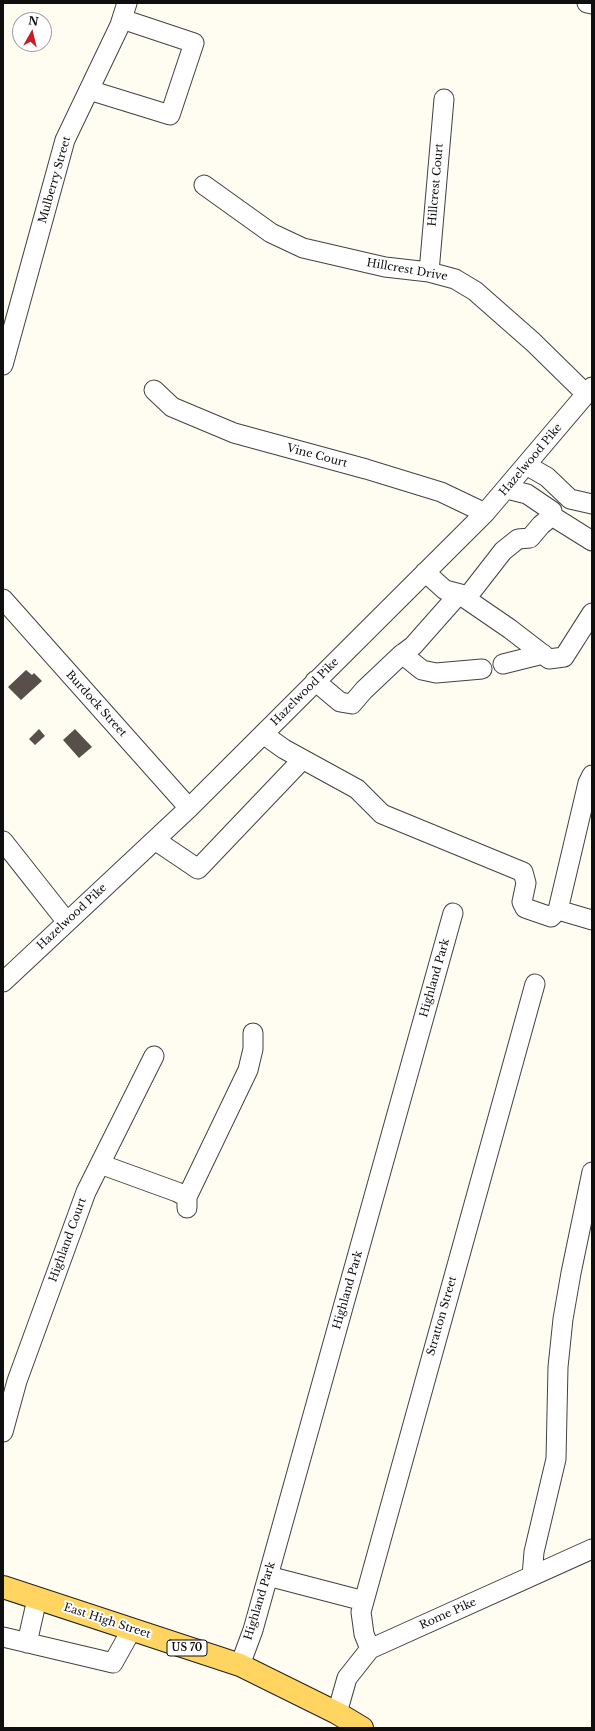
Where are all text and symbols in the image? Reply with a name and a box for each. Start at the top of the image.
north arrow [12,12,52,52]
text: N [27,13,40,29]
street label: Mulberry Street [36,135,74,225]
street label: Hillcrest Court [426,143,446,227]
street label: Hillcrest Drive [365,256,449,284]
street label: Hazelwood Pike [497,421,565,499]
street label: Vine Court [285,442,349,470]
street label: Hazelwood Pike [268,655,342,729]
street label: Burdock Street [63,668,129,740]
street label: Hazelwood Pike [34,881,110,953]
street label: Highland Park [417,937,453,1019]
street label: Highland Court [47,1196,89,1284]
street label: Highland Park [330,1249,366,1331]
street label: Stratton Street [424,1275,460,1357]
street label: Highland Park [242,1560,278,1642]
street label: Rome Pike [417,1596,479,1632]
street label: East High Street [62,1601,152,1641]
road number: US 70 [167,1640,207,1656]

